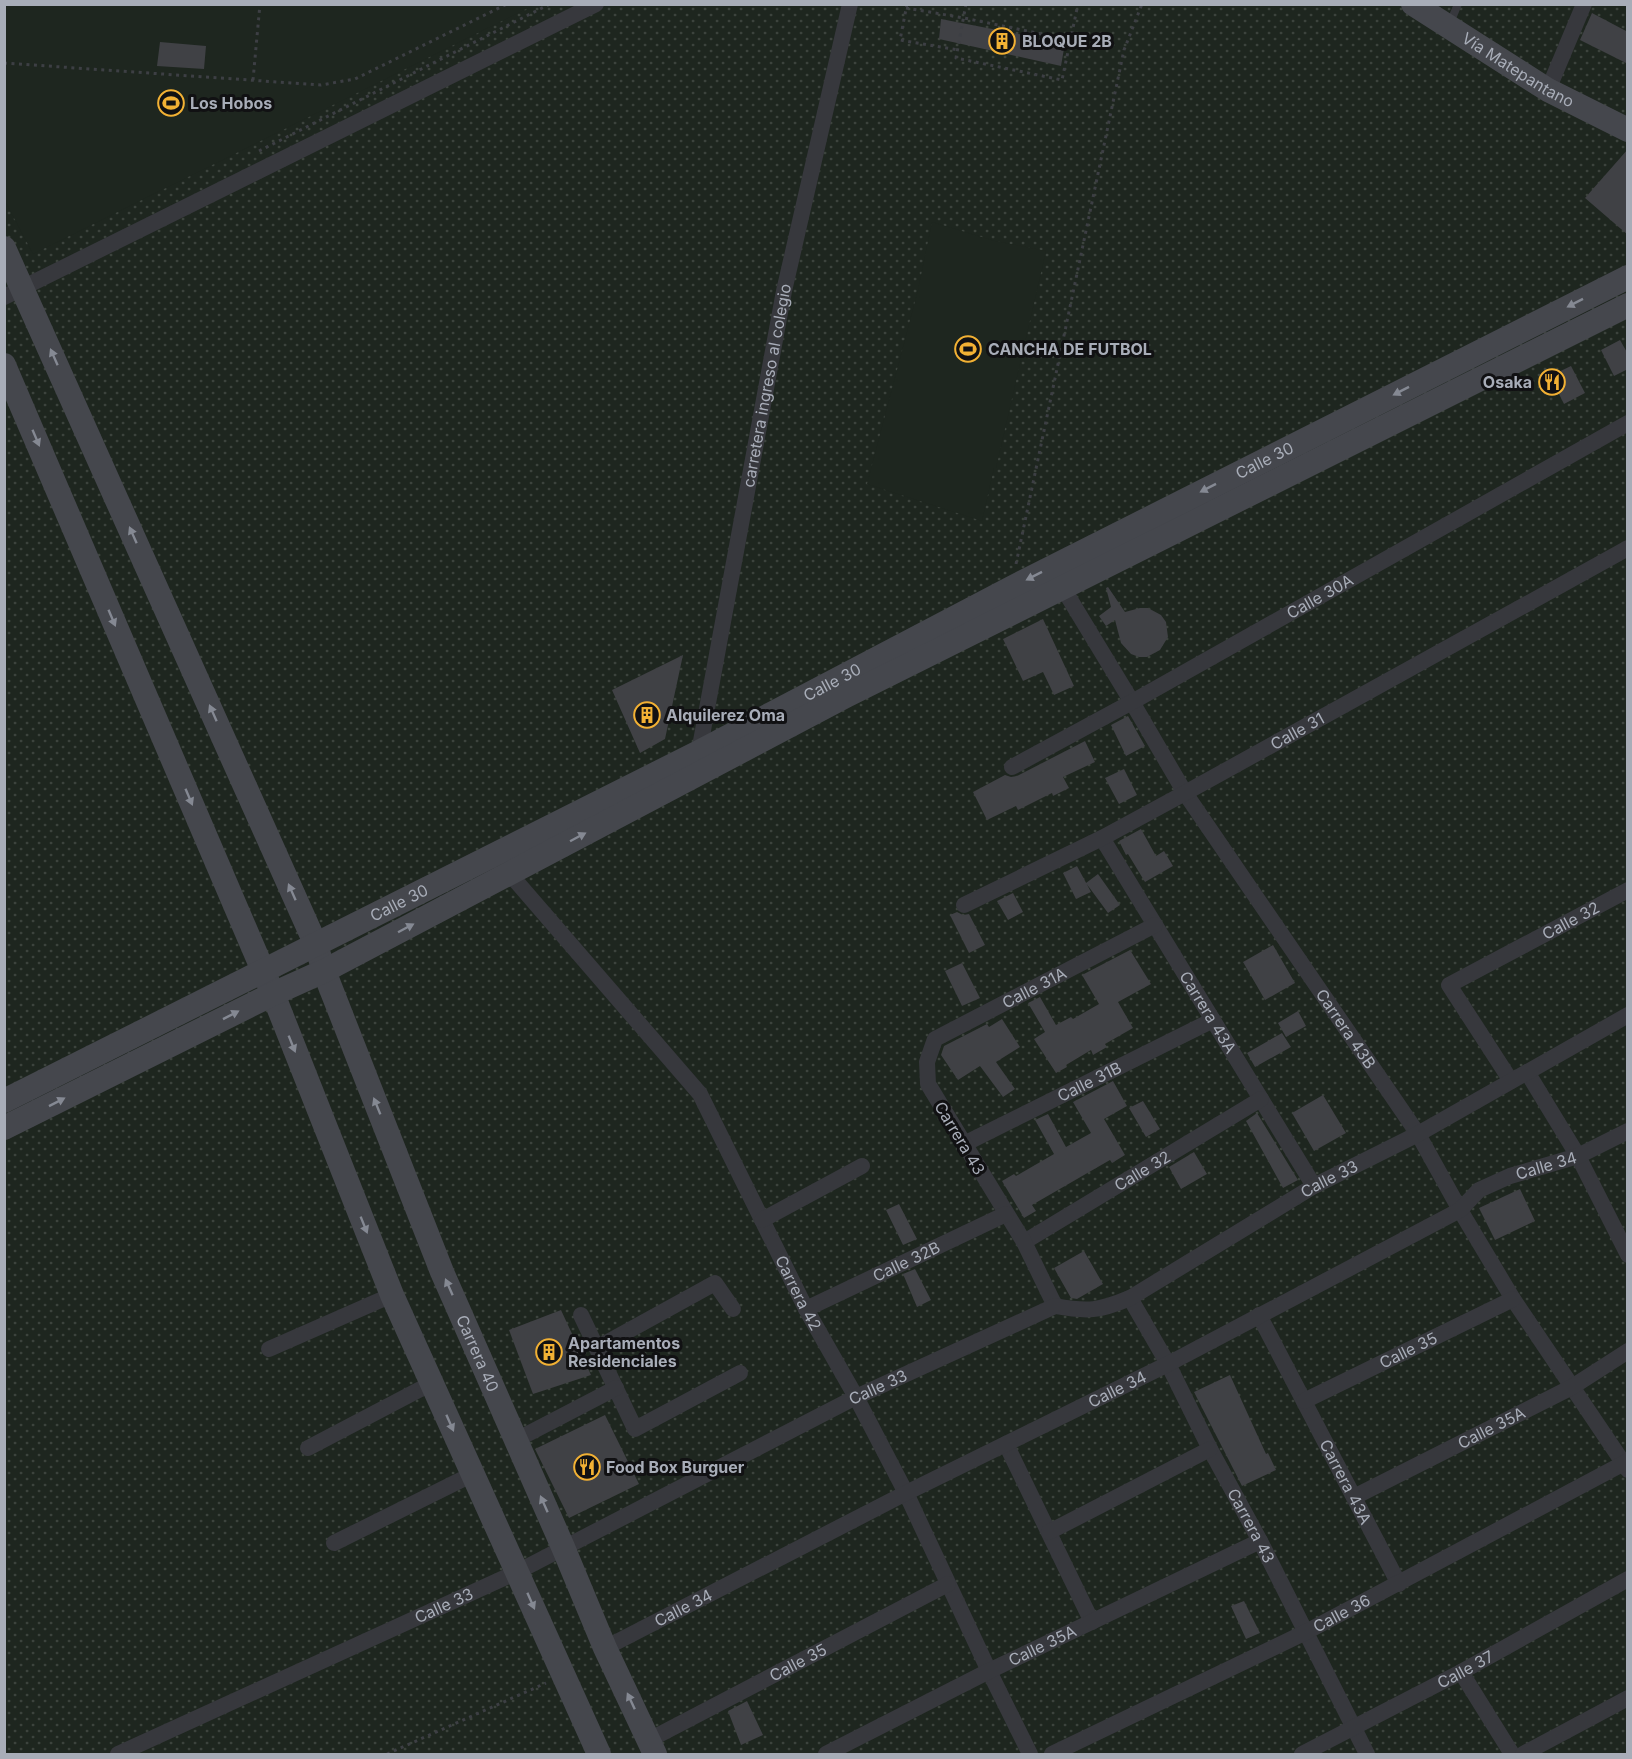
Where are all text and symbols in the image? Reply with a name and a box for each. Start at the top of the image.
building icon: BLOQUE 2B [987,26,1017,56]
street label: Vía Matepantano [1458,28,1577,111]
place label: BLOQUE 2B [1022,31,1112,51]
sports icon: Los Hobos [156,88,186,118]
place label: Los Hobos [190,93,272,113]
street label: carretera ingreso al colegio [738,281,795,489]
one-way arrow [1567,298,1584,308]
sports icon: CANCHA DE FUTBOL [953,334,983,364]
place label: CANCHA DE FUTBOL [988,339,1152,359]
one-way arrow [49,348,59,366]
restaurant icon: Osaka [1537,367,1567,397]
place label: Osaka [1483,372,1532,392]
one-way arrow [1393,386,1410,396]
one-way arrow [32,429,41,447]
street label: Calle 30 [1232,437,1297,483]
one-way arrow [1200,484,1217,493]
one-way arrow [129,527,138,544]
street label: Calle 30A [1283,570,1357,623]
one-way arrow [1026,571,1043,581]
one-way arrow [107,609,117,627]
street label: Calle 30 [800,659,864,705]
building icon: Alquilerez Oma [632,700,662,730]
one-way arrow [208,705,217,722]
place label: Alquilerez Oma [666,705,785,725]
street label: Calle 31 [1267,708,1328,754]
one-way arrow [185,788,194,806]
one-way arrow [569,832,587,842]
street label: Calle 30 [367,880,431,926]
one-way arrow [287,882,297,900]
street label: Calle 32 [1539,897,1603,944]
one-way arrow [397,923,414,933]
street label: Calle 31A [999,963,1070,1013]
street label: Carrera 43A [1175,967,1241,1057]
street label: Carrera 43B [1312,985,1380,1072]
one-way arrow [223,1010,240,1020]
one-way arrow [288,1035,298,1053]
street label: Calle 31B [1054,1057,1125,1106]
one-way arrow [371,1096,381,1114]
one-way arrow [48,1097,65,1107]
street label: Carrera 43 [930,1098,990,1178]
street label: Calle 32 [1110,1146,1174,1195]
street label: Calle 34 [1513,1147,1579,1184]
street label: Calle 33 [1297,1156,1361,1202]
one-way arrow [360,1216,370,1234]
street label: Calle 32B [869,1237,943,1286]
street label: Carrera 42 [771,1252,826,1334]
one-way arrow [444,1278,453,1295]
street label: Carrera 40 [452,1312,503,1395]
street label: Calle 35 [1376,1328,1440,1373]
place label: Apartamentos Residenciales [568,1333,680,1371]
building icon: Apartamentos Residenciales [534,1337,564,1367]
street label: Calle 33 [845,1365,910,1409]
street label: Calle 34 [1085,1366,1150,1412]
street label: Calle 35A [1454,1402,1529,1453]
one-way arrow [446,1415,455,1432]
street label: Carrera 43A [1315,1436,1376,1528]
restaurant icon: Food Box Burguer [572,1452,602,1482]
place label: Food Box Burguer [606,1457,745,1477]
street label: Carrera 43 [1223,1485,1279,1566]
one-way arrow [539,1494,549,1512]
street label: Calle 33 [411,1583,476,1627]
street label: Calle 34 [651,1585,716,1631]
street label: Calle 36 [1309,1590,1374,1637]
one-way arrow [526,1592,536,1610]
street label: Calle 35A [1005,1621,1079,1670]
street label: Calle 35 [766,1639,830,1685]
street label: Calle 37 [1434,1646,1497,1693]
one-way arrow [626,1693,635,1710]

